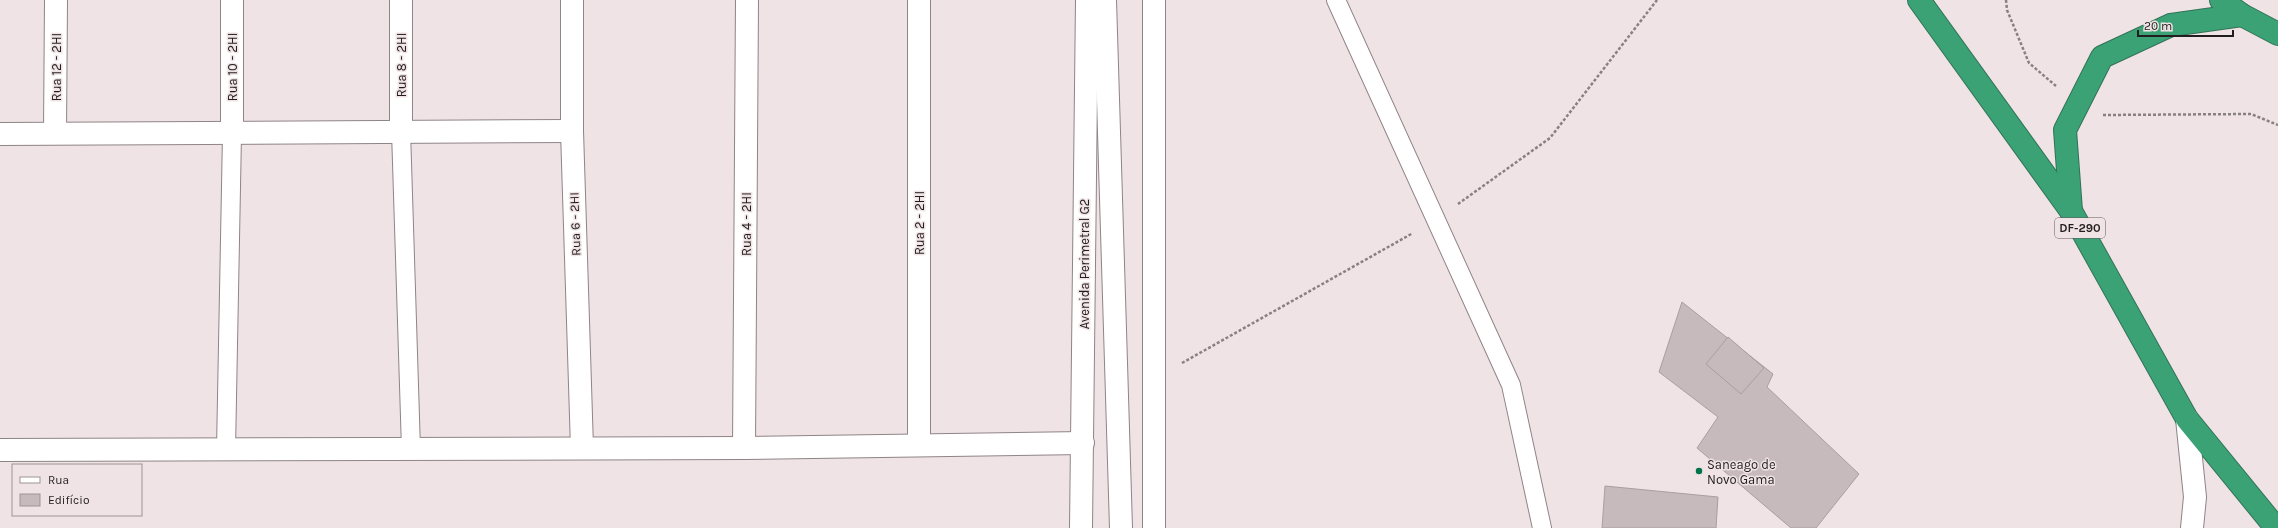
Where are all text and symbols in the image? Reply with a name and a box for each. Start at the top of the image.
scale bar [2138,12,2233,38]
text: 20 m [2144,19,2172,33]
street label: Rua 12 - 2HI [49,33,64,101]
street label: Rua 10 - 2HI [225,33,240,101]
street label: Rua 8 - 2HI [394,33,409,97]
street label: Rua 2 - 2HI [912,191,927,255]
street label: Rua 6 - 2HI [566,192,584,256]
street label: Rua 4 - 2HI [739,192,754,256]
street label: Avenida Perimetral G2 [1077,199,1092,329]
road number: DF-290 [2055,218,2105,238]
place label: Saneago de Novo Gama [1707,457,1776,487]
legend [12,464,142,516]
marker: Saneago de Novo Gama [1694,466,1704,476]
text: Rua [48,473,69,487]
text: Edifício [48,493,89,507]

